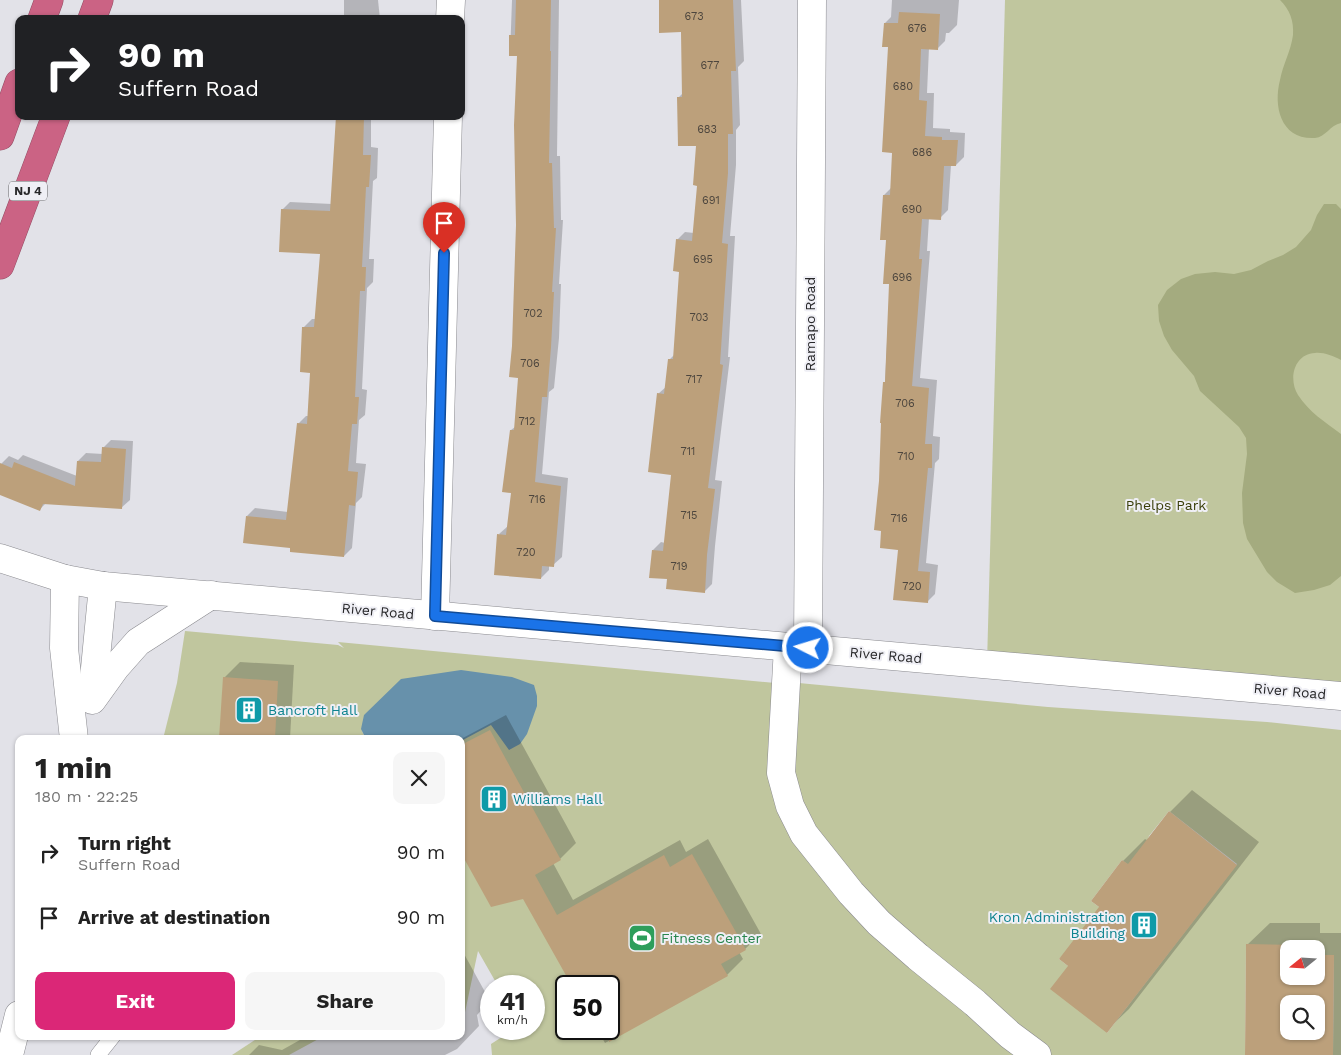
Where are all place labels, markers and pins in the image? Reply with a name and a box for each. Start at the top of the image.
pin [423,202,465,253]
building icon: Bancroft Hall [234,695,264,725]
place label: Bancroft Hall [268,702,358,718]
building icon: Williams Hall [479,784,509,814]
place label: Williams Hall [513,791,603,807]
place label: Kron Administration Building [989,909,1126,941]
building icon: Kron Administration Building [1129,910,1159,940]
sports icon: Fitness Center [627,923,657,953]
place label: Fitness Center [661,930,762,946]

